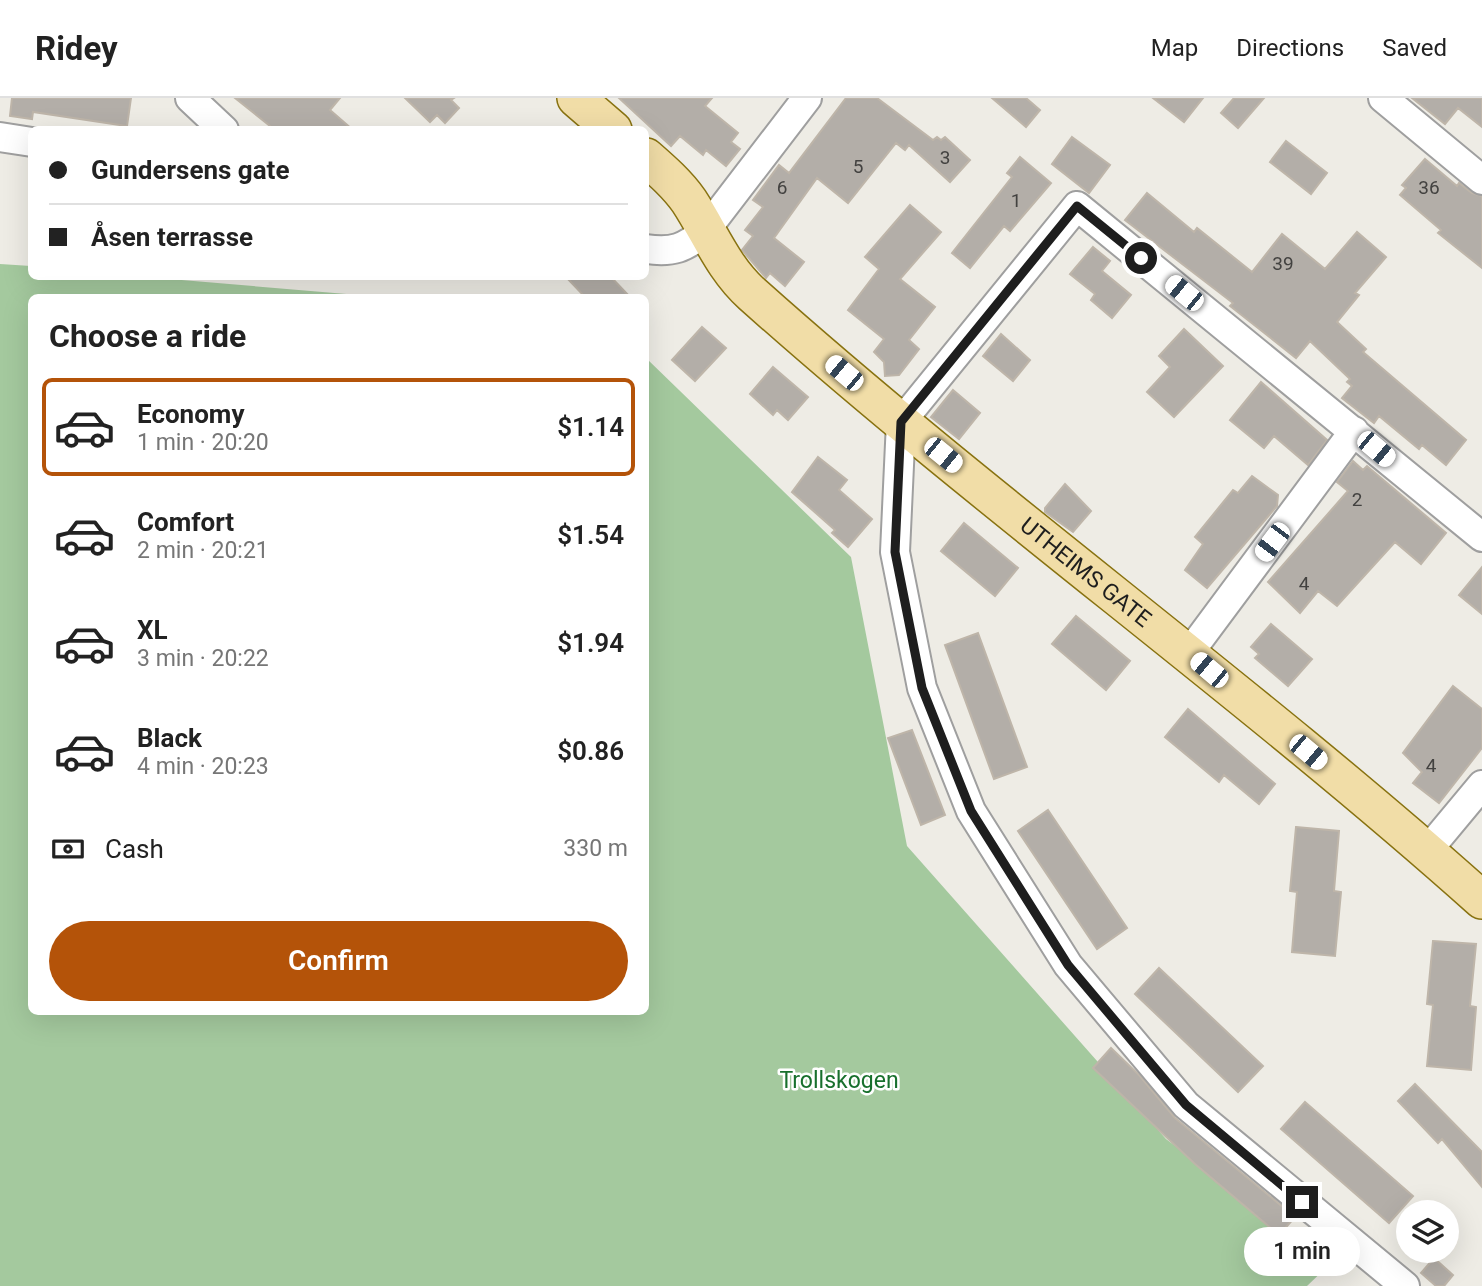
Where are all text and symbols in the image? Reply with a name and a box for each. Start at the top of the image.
text: Ridey [35,29,118,68]
text: Map [1151,34,1198,62]
text: Directions [1236,34,1344,62]
text: Saved [1382,34,1447,62]
house number: 3 [940,146,950,169]
text: Gundersens gate [91,155,289,185]
house number: 5 [853,155,863,178]
house number: 6 [777,176,787,199]
house number: 36 [1418,176,1440,199]
house number: 1 [1011,189,1021,212]
text: Åsen terrasse [91,222,253,252]
route start [1125,242,1157,274]
house number: 39 [1272,252,1294,275]
car [1162,272,1207,314]
text: Choose a ride [49,317,246,355]
car [822,351,867,395]
icon: car [53,396,116,459]
text: Economy [137,399,244,429]
text: $1.14 [557,412,624,442]
car [1354,427,1399,471]
text: 1 min · 20:20 [137,429,269,456]
car [921,434,966,476]
house number: 2 [1352,488,1362,511]
icon: car [53,504,116,567]
text: Comfort [137,507,234,537]
street label: UTHEIMS GATE [1015,512,1156,633]
car [1251,519,1294,565]
text: $1.54 [557,520,624,550]
text: 2 min · 20:21 [137,537,269,564]
house number: 4 [1299,572,1310,595]
icon: car [53,612,116,675]
text: XL [137,615,168,645]
text: $1.94 [557,628,624,658]
text: 3 min · 20:22 [137,645,269,672]
car [1187,648,1232,692]
icon: car [53,720,116,783]
text: Black [137,723,202,753]
car [1286,730,1331,774]
text: $0.86 [557,736,624,766]
text: 4 min · 20:23 [137,753,269,780]
house number: 4 [1426,754,1437,777]
icon: cash [49,830,87,868]
text: Cash [105,834,164,864]
text: 330 m [563,835,628,862]
button: Confirm [49,921,628,1001]
park label: Trollskogen [779,1067,899,1094]
route end [1286,1186,1318,1218]
map controls [1396,1200,1459,1263]
button: layers [1396,1200,1459,1263]
callout: 1 min [1244,1226,1360,1276]
text: 1 min [1273,1238,1331,1265]

